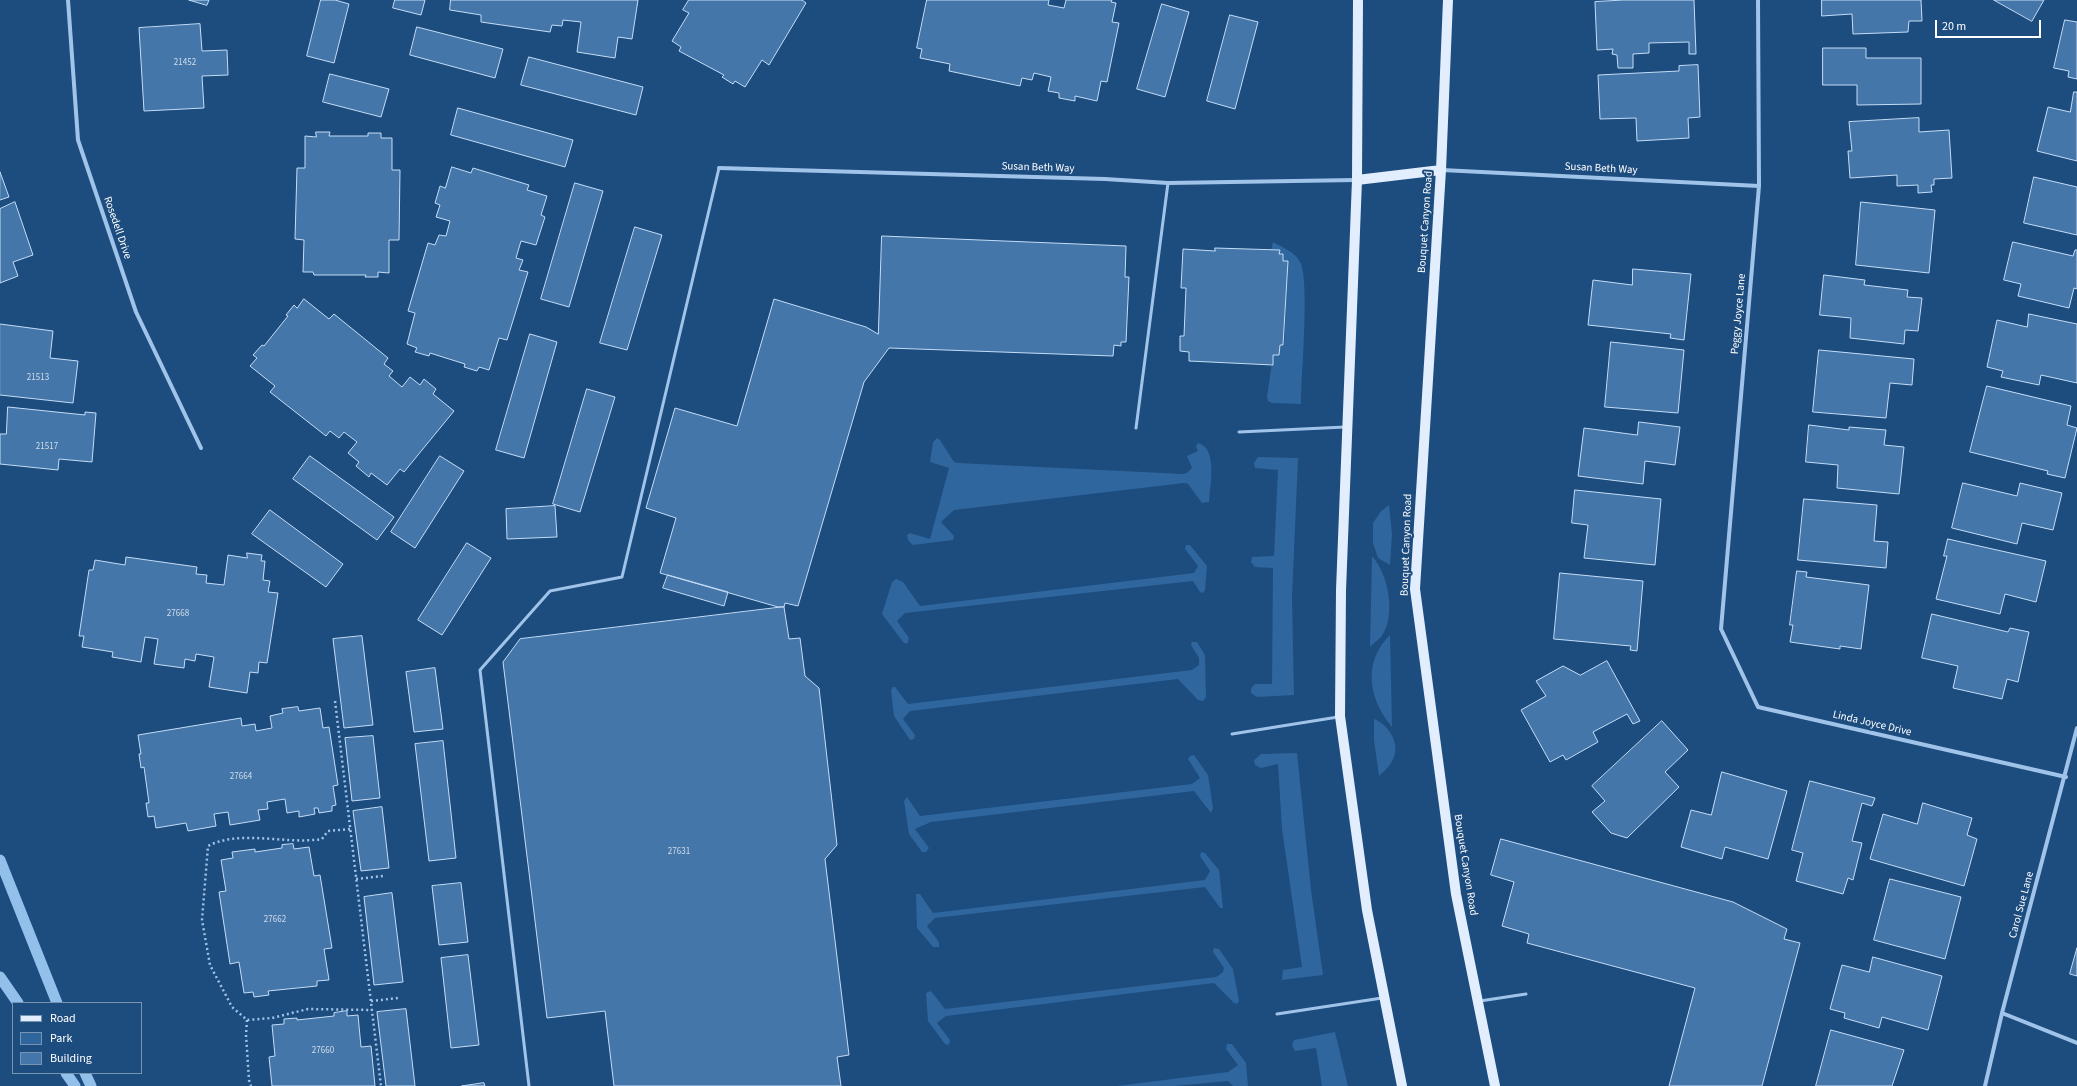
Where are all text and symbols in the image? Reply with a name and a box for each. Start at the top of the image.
scale bar [1937,12,2043,38]
text: 20 m [1942,18,1966,35]
house number: 21452 [174,58,196,68]
street label: Susan Beth Way [1001,160,1075,176]
street label: Susan Beth Way [1564,160,1638,178]
street label: Bouquet Canyon Road [1416,170,1436,274]
street label: Rosedell Drive [100,195,134,261]
street label: Peggy Joyce Lane [1729,273,1749,355]
house number: 21513 [27,373,49,383]
house number: 21517 [36,442,58,452]
street label: Bouquet Canyon Road [1399,494,1415,596]
house number: 27668 [167,609,189,619]
street label: Linda Joyce Drive [1831,709,1913,739]
house number: 27664 [230,772,252,782]
street label: Bouquet Canyon Road [1450,813,1480,917]
house number: 27631 [668,847,690,857]
street label: Carol Sue Lane [2007,870,2037,940]
house number: 27662 [264,915,286,925]
legend [12,1002,142,1074]
text: Road [50,1010,76,1027]
text: Park [50,1030,72,1047]
house number: 27660 [312,1046,334,1056]
text: Building [50,1050,92,1067]

